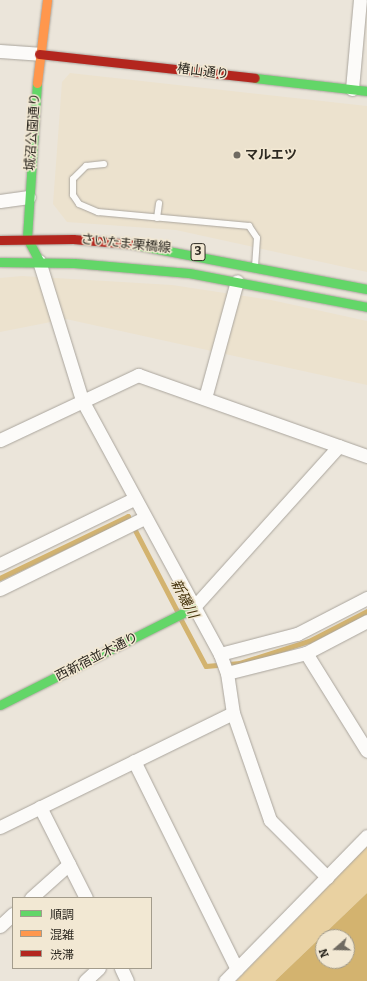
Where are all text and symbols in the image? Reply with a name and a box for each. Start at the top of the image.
street label: 椿山通り [176,61,230,83]
street label: 城沼公園通り [22,93,44,171]
place label: マルエツ [245,147,297,163]
marker: マルエツ [232,150,242,160]
street label: さいたま栗橋線 [80,231,172,257]
road number: 3 [190,242,206,262]
water label: 新磯川 [167,577,201,621]
street label: 西新宿並木通り [53,629,141,685]
legend [12,897,152,969]
text: 順調 [50,908,74,922]
text: 混雑 [50,928,74,942]
north arrow [315,929,355,969]
text: N [317,947,332,959]
text: 渋滞 [50,948,74,962]

